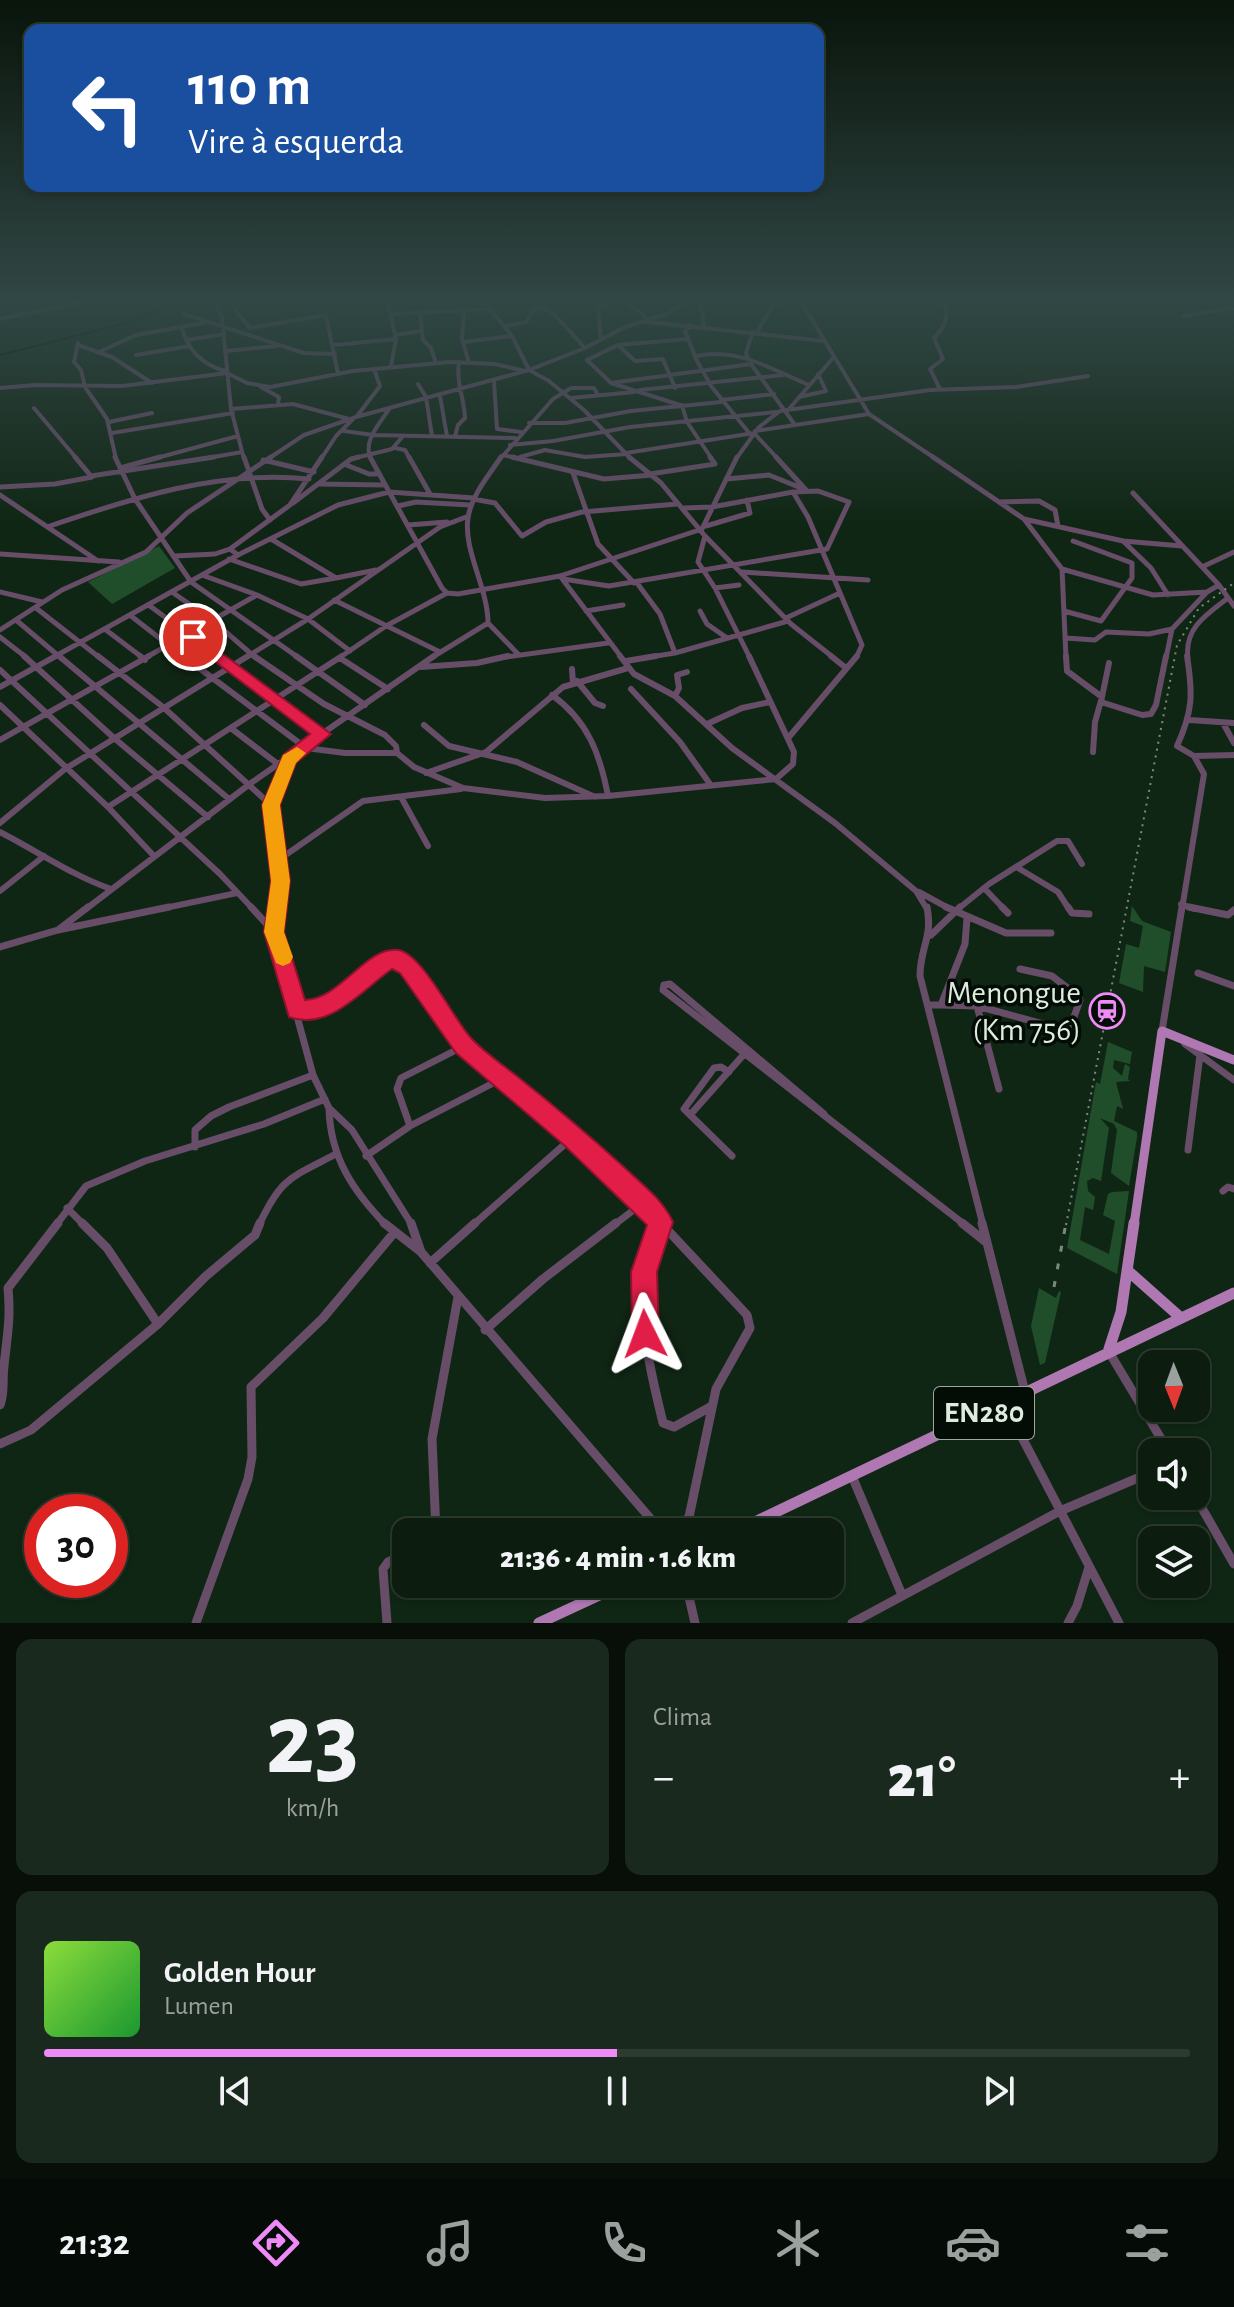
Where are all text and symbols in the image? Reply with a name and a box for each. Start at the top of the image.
icon: left [56,56,160,160]
text: 110 m [188,59,311,115]
text: Vire à esquerda [188,124,404,160]
pin [159,603,227,671]
icon: arrive [171,615,215,659]
place label: Menongue (Km 756) [947,977,1081,1046]
station icon: Menongue (Km 756) [1088,992,1126,1030]
position arrow [603,1292,687,1376]
north arrow [1138,1350,1210,1422]
map controls [1138,1350,1210,1598]
road number: EN280 [934,1387,1034,1439]
button: sound [1138,1438,1210,1510]
speed limit sign: 30 [24,1494,128,1598]
button: layers [1138,1526,1210,1598]
text: 21:36 · 4 min · 1.6 km [500,1543,736,1573]
text: 23 [266,1689,359,1793]
text: Clima [653,1704,712,1730]
text: 21° [887,1748,956,1808]
text: − [653,1756,674,1800]
text: + [1169,1756,1190,1800]
text: km/h [286,1795,339,1821]
text: Golden Hour [164,1958,316,1988]
text: Lumen [164,1993,234,2019]
icon: previous [213,2069,257,2113]
icon: pause [595,2069,639,2113]
icon: next [977,2069,1021,2113]
icon: directions [248,2215,304,2271]
icon: music [422,2215,478,2271]
icon: phone [596,2215,652,2271]
icon: climate [770,2215,826,2271]
icon: car [945,2215,1001,2271]
icon: filters [1119,2215,1175,2271]
text: 21:32 [59,2225,130,2261]

